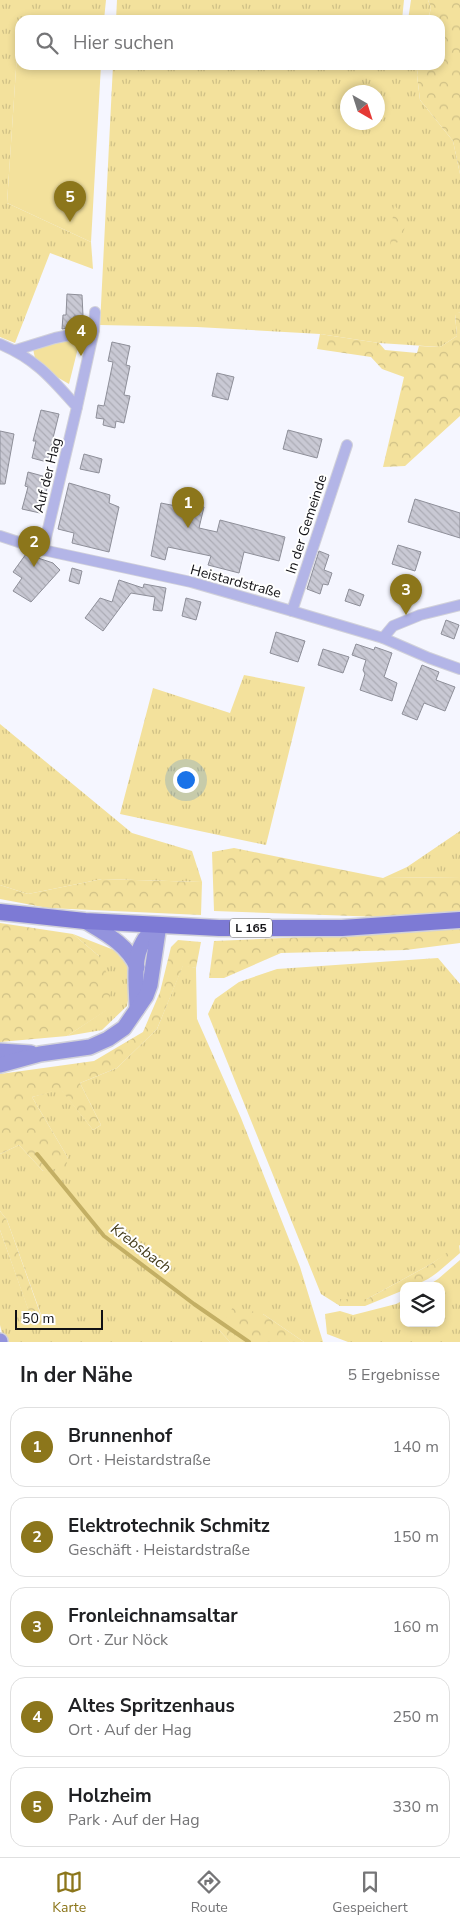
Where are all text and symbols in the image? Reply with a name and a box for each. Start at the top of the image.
search box [15,15,445,70]
icon: search [33,29,61,57]
text: Hier suchen [73,30,174,56]
north arrow [340,85,385,130]
pin: 5 [54,181,86,222]
pin: 4 [65,315,97,356]
street label: Auf der Hag [29,436,66,515]
street label: In der Gemeinde [281,472,331,576]
pin: 1 [172,487,204,528]
pin: 2 [18,526,50,567]
street label: Heistardstraße [188,560,283,603]
pin: 3 [390,574,422,615]
your location [173,767,199,793]
road number: L 165 [230,918,272,938]
water label: Krebsbach [107,1219,175,1277]
map controls [400,1282,445,1327]
button: layers [400,1282,445,1327]
scale bar [15,1307,102,1330]
text: 50 m [22,1309,54,1328]
text: In der Nähe [20,1361,133,1389]
text: 5 Ergebnisse [347,1364,440,1386]
text: Brunnenhof [68,1423,172,1449]
text: 1 [32,1436,42,1458]
text: 140 m [392,1436,439,1458]
text: Ort · Heistardstraße [68,1449,211,1471]
text: Elektrotechnik Schmitz [68,1513,270,1539]
text: 2 [32,1526,42,1548]
text: 150 m [392,1526,439,1548]
text: Geschäft · Heistardstraße [68,1539,250,1561]
text: Fronleichnamsaltar [68,1603,238,1629]
text: 3 [32,1616,42,1638]
text: 160 m [392,1616,439,1638]
text: Ort · Zur Nöck [68,1629,168,1651]
text: Altes Spritzenhaus [68,1693,235,1719]
text: 4 [32,1706,42,1728]
text: 250 m [392,1706,439,1728]
text: Ort · Auf der Hag [68,1719,192,1741]
text: Holzheim [68,1783,152,1809]
text: 5 [32,1796,42,1818]
text: 330 m [392,1796,439,1818]
text: Park · Auf der Hag [68,1809,200,1831]
tab: Karte [52,1868,86,1917]
tab: Route [191,1868,228,1917]
tab: Gespeichert [332,1868,408,1917]

